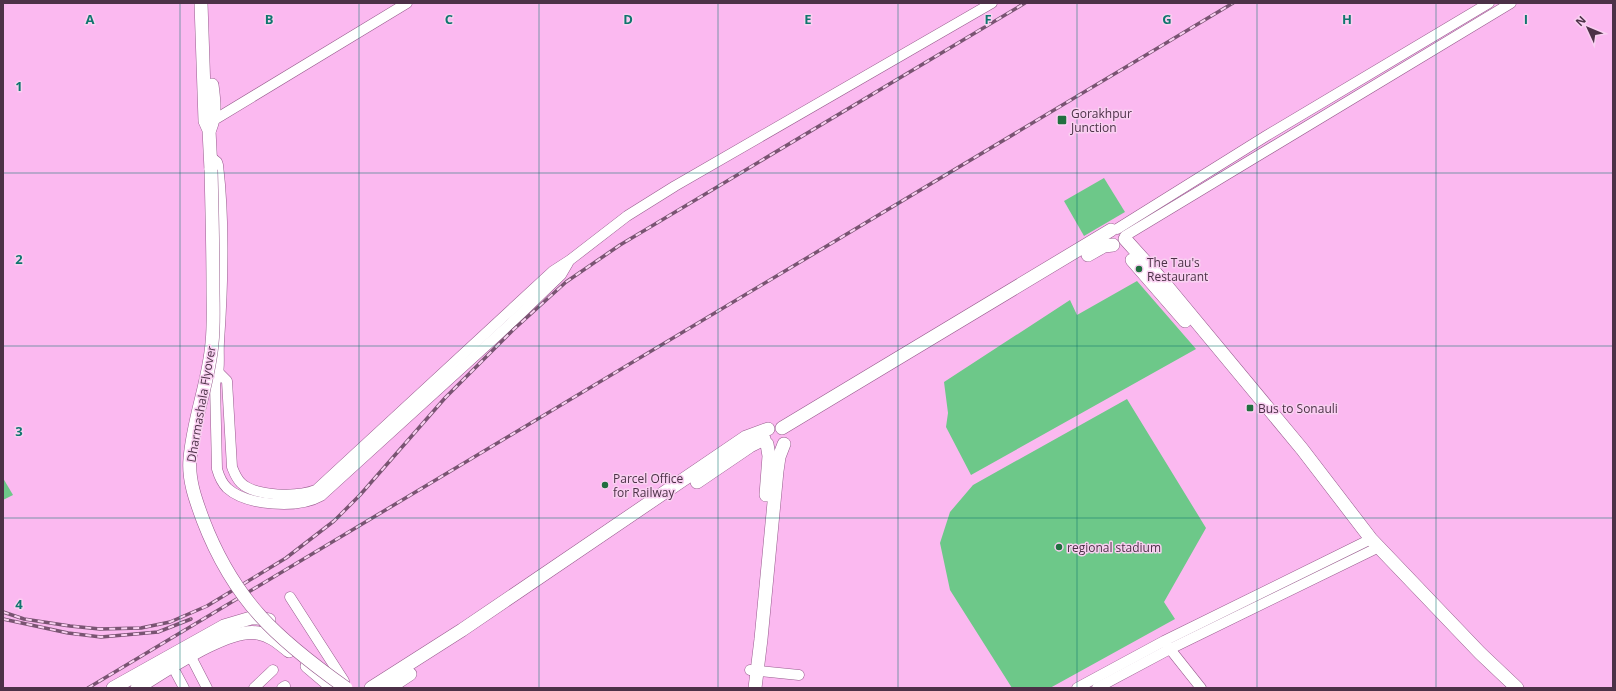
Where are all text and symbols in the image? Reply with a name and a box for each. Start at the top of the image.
north arrow [1568,8,1608,48]
text: A [86,10,95,28]
text: B [265,10,274,28]
text: C [445,10,453,28]
text: D [623,10,633,28]
text: E [804,10,812,28]
text: F [984,10,992,28]
text: G [1162,10,1172,28]
text: H [1342,10,1352,28]
text: I [1524,10,1528,28]
text: N [1572,12,1589,29]
text: 1 [15,77,23,95]
place label: Gorakhpur Junction [1070,105,1132,136]
marker: Gorakhpur Junction [1056,114,1068,126]
text: 2 [15,250,23,268]
place label: The Tau's Restaurant [1147,254,1208,285]
marker: The Tau's Restaurant [1134,264,1144,274]
street label: Dharmashala Flyover [182,344,220,464]
place label: Bus to Sonauli [1258,400,1338,417]
marker: Bus to Sonauli [1245,403,1255,413]
text: 3 [15,422,23,440]
place label: Parcel Office for Railway [613,470,684,501]
marker: Parcel Office for Railway [600,480,610,490]
place label: regional stadium [1067,539,1161,556]
marker: regional stadium [1054,542,1064,552]
text: 4 [15,595,23,613]

